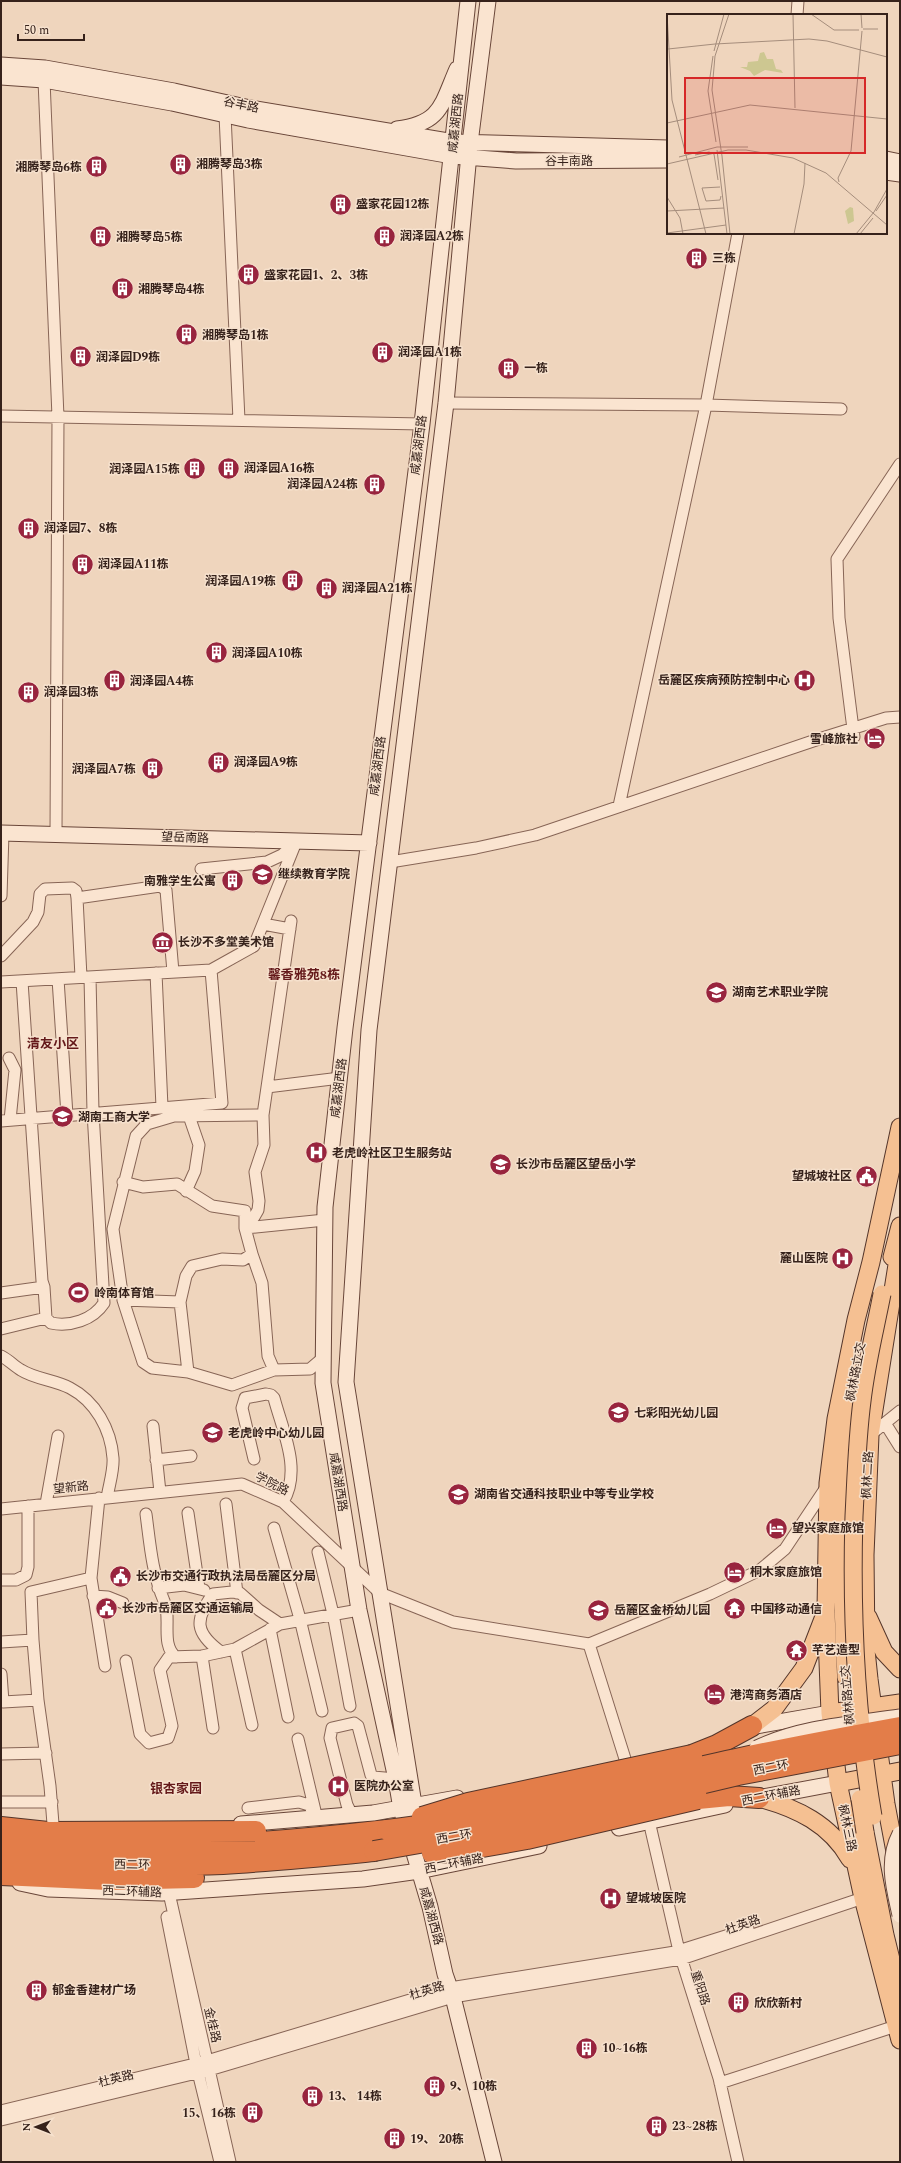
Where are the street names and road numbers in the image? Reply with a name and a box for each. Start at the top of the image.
street label: 谷丰路 [221,92,261,118]
street label: 咸嘉湖西路 [443,92,469,154]
street label: 谷丰南路 [545,152,593,171]
street label: 咸嘉湖西路 [406,414,432,476]
street label: 咸嘉湖西路 [365,735,391,797]
street label: 望岳南路 [161,828,209,848]
street label: 咸嘉湖西路 [326,1057,352,1119]
street label: 枫林路立交 [841,1341,871,1403]
street label: 咸嘉湖西路 [324,1451,352,1513]
street label: 枫林二路 [857,1451,879,1499]
street label: 学院路 [252,1467,292,1501]
street label: 望新路 [52,1477,90,1499]
street label: 枫林路立交 [836,1664,860,1726]
street label: 西二环 [752,1755,790,1781]
street label: 西二环辅路 [740,1781,802,1811]
street label: 枫林三路 [833,1803,861,1853]
street label: 西二环 [435,1825,473,1849]
street label: 西二环辅路 [423,1849,485,1879]
street label: 西二环 [114,1855,150,1875]
street label: 西二环辅路 [102,1881,162,1903]
street label: 咸嘉湖西路 [414,1885,448,1947]
street label: 杜英路 [723,1910,763,1940]
street label: 重阳路 [685,1968,715,2008]
street label: 杜英路 [407,1977,447,2005]
street label: 金桂路 [199,2005,225,2045]
street label: 杜英路 [96,2065,136,2093]

